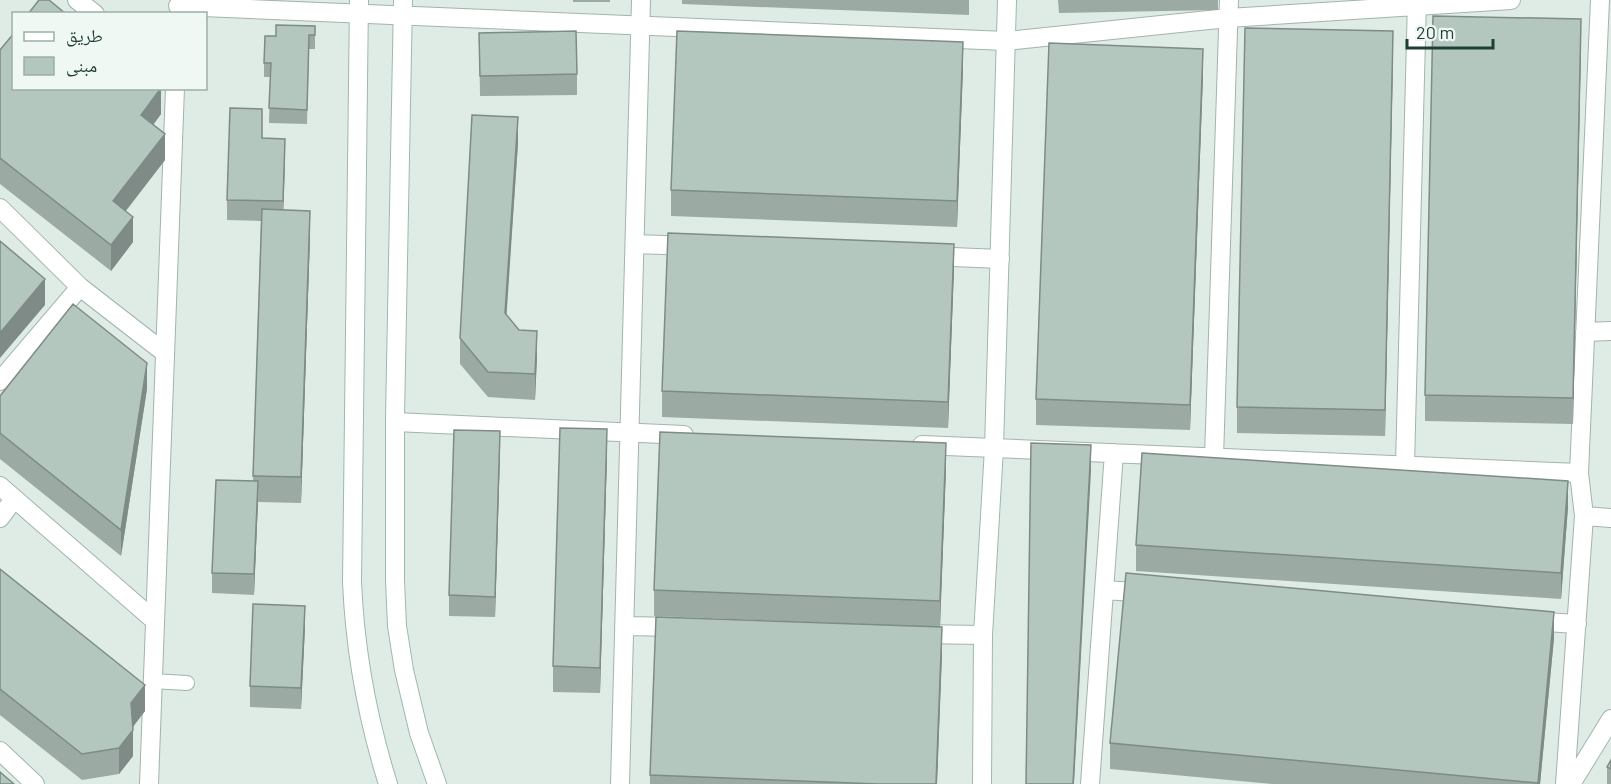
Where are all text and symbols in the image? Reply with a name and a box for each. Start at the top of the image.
legend [12,12,207,90]
scale bar [1407,12,1492,50]
text: 20 m [1416,21,1454,43]
text: طريق [66,24,103,47]
text: مبنى [66,54,97,77]

